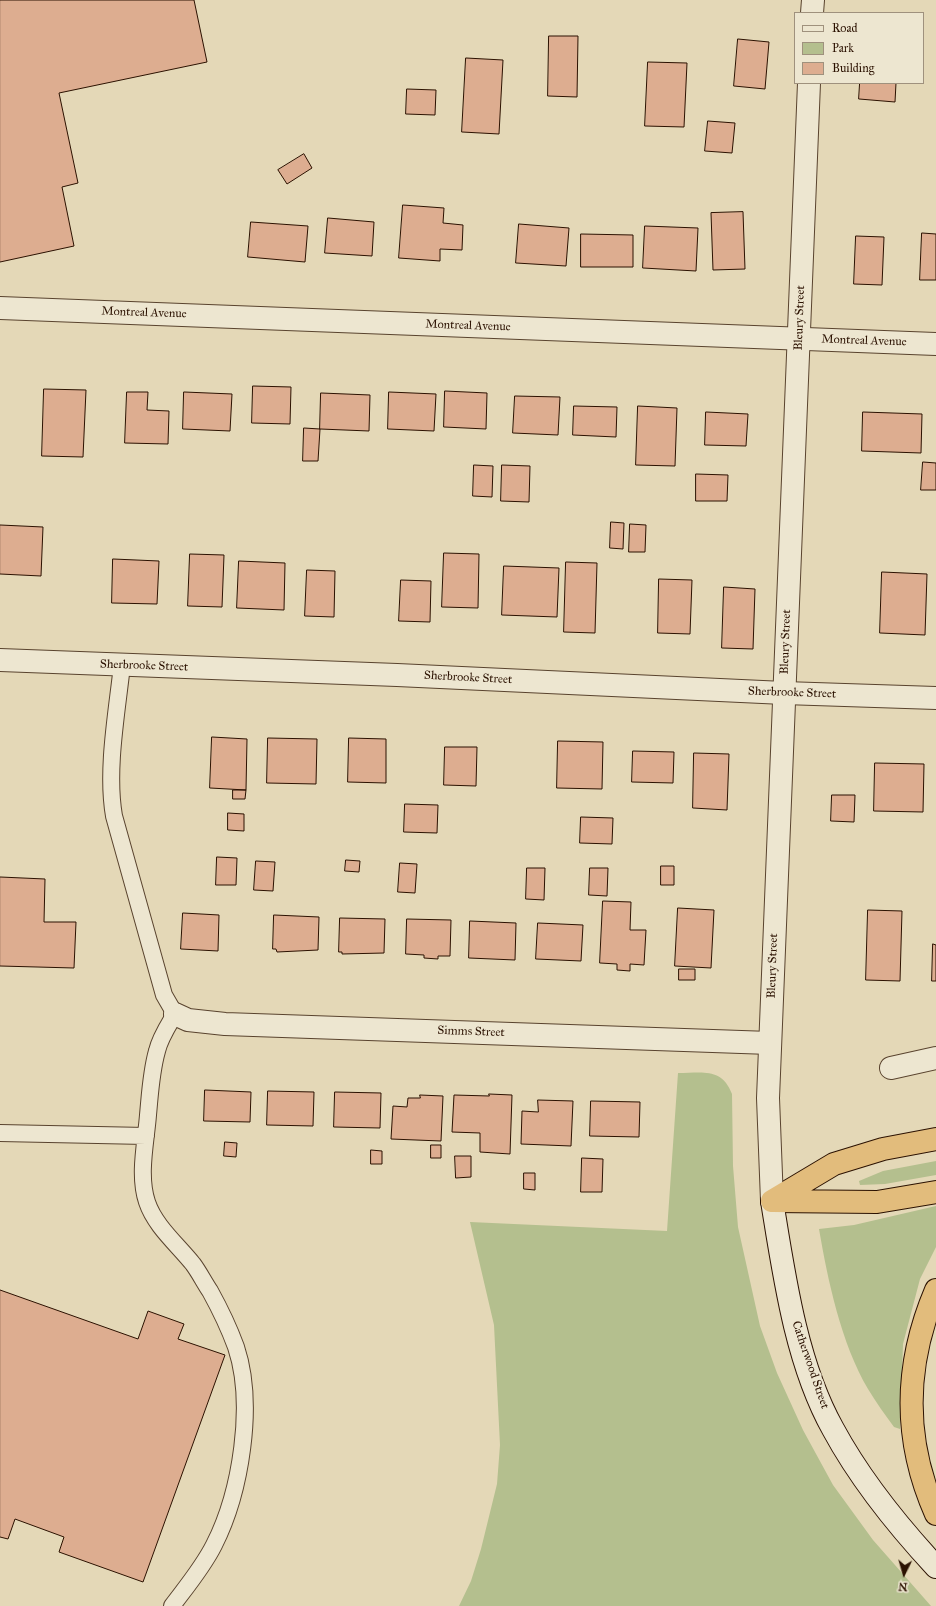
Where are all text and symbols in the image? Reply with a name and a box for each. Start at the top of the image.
legend [794,12,924,84]
text: Road [832,21,858,35]
text: Park [832,41,854,55]
text: Building [832,61,874,75]
street label: Bleury Street [792,285,808,351]
street label: Montreal Avenue [101,304,187,322]
street label: Montreal Avenue [425,317,511,335]
street label: Montreal Avenue [821,332,907,350]
street label: Bleury Street [778,609,794,675]
street label: Sherbrooke Street [100,657,188,675]
street label: Sherbrooke Street [424,668,512,688]
street label: Sherbrooke Street [748,684,836,702]
street label: Bleury Street [765,933,781,999]
street label: Simms Street [437,1024,505,1040]
street label: Catherwood Street [788,1319,832,1411]
north arrow [884,1554,924,1594]
text: N [898,1580,908,1593]

